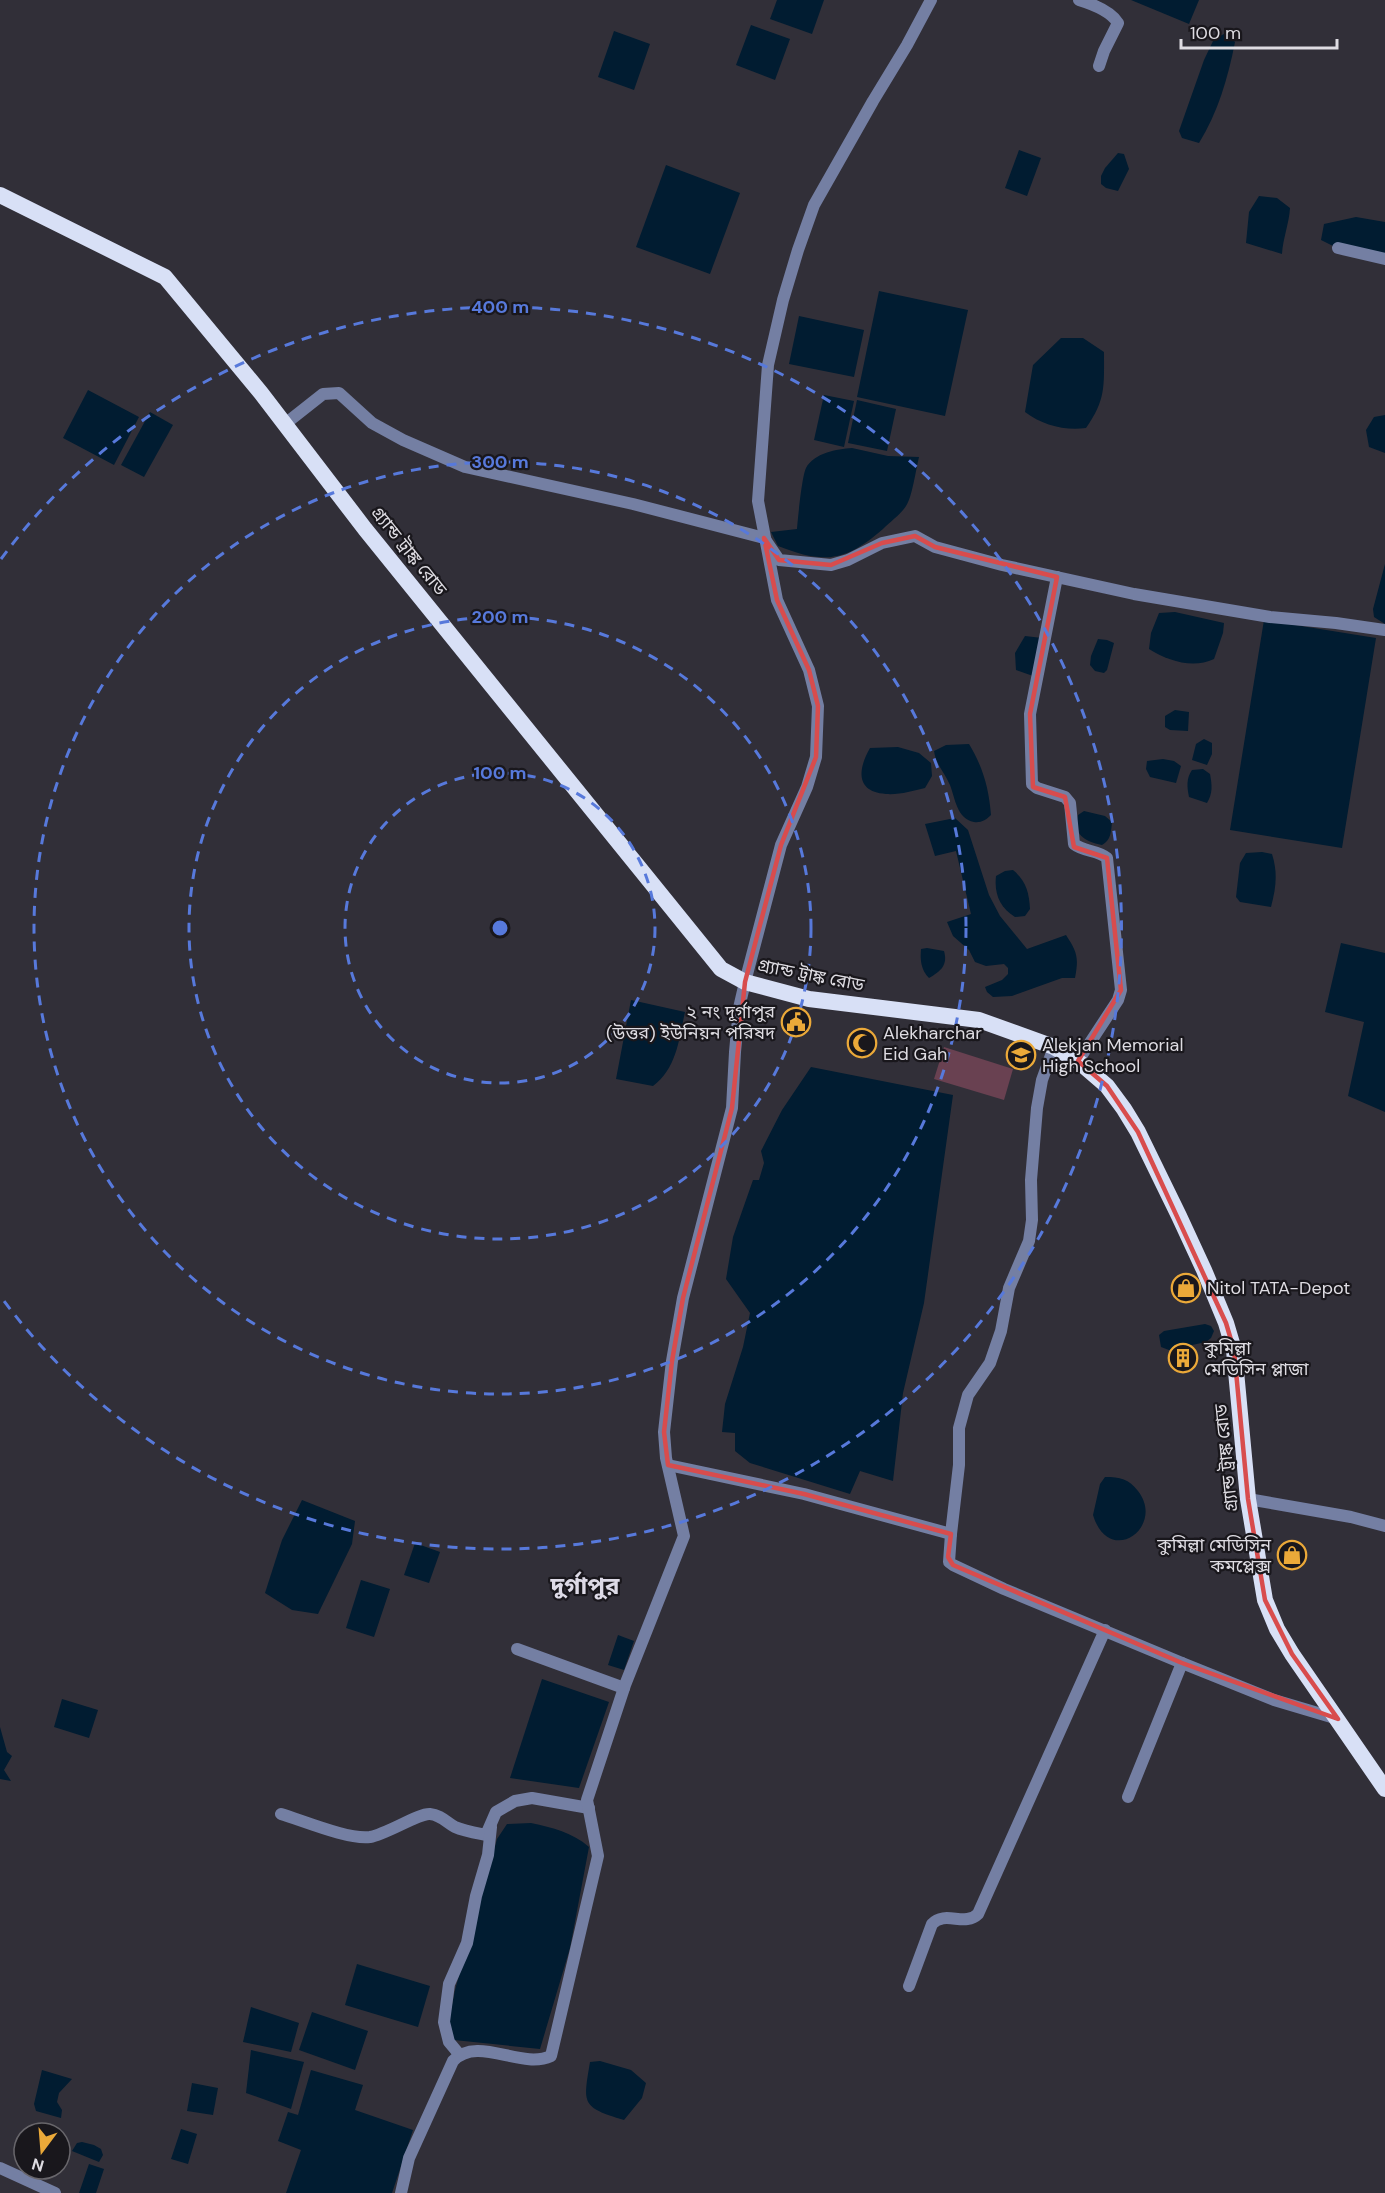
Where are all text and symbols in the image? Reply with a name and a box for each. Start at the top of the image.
scale bar [1181,12,1337,50]
text: 100 m [1190,21,1241,45]
text: 400 m [471,295,529,319]
text: 300 m [471,450,529,474]
street label: গ্র্যান্ড ট্রাঙ্ক রোড [366,501,452,601]
text: 200 m [472,605,528,629]
text: 100 m [473,761,527,785]
centre of rings [490,918,510,938]
street label: গ্র্যান্ড ট্রাঙ্ক রোড [756,953,867,997]
place label: ২ নং দূর্গাপুর (উত্তর) ইউনিয়ন পরিষদ [606,1000,776,1045]
public building icon: ২ নং দূর্গাপুর (উত্তর) ইউনিয়ন পরিষদ [780,1006,812,1038]
place label: Alekharchar Eid Gah [883,1021,982,1066]
mosque icon: Alekharchar Eid Gah [846,1027,878,1059]
place label: Alekjan Memorial High School [1042,1033,1183,1078]
school or university icon: Alekjan Memorial High School [1005,1039,1037,1071]
shop icon: Nitol TATA-Depot [1170,1272,1202,1304]
place label: Nitol TATA-Depot [1207,1276,1350,1300]
place label: কুমিল্লা মেডিসিন প্লাজা [1203,1336,1309,1381]
building icon: কুমিল্লা মেডিসিন প্লাজা [1167,1342,1199,1374]
street label: গ্র্যান্ড ট্রাঙ্ক রোড [1208,1403,1244,1513]
place label: কুমিল্লা মেডিসিন কমপ্লেক্স [1156,1533,1272,1578]
shop icon: কুমিল্লা মেডিসিন কমপ্লেক্স [1276,1539,1308,1571]
district label: দুর্গাপুর [549,1570,620,1601]
north arrow [12,2121,72,2181]
text: N [29,2153,47,2177]

